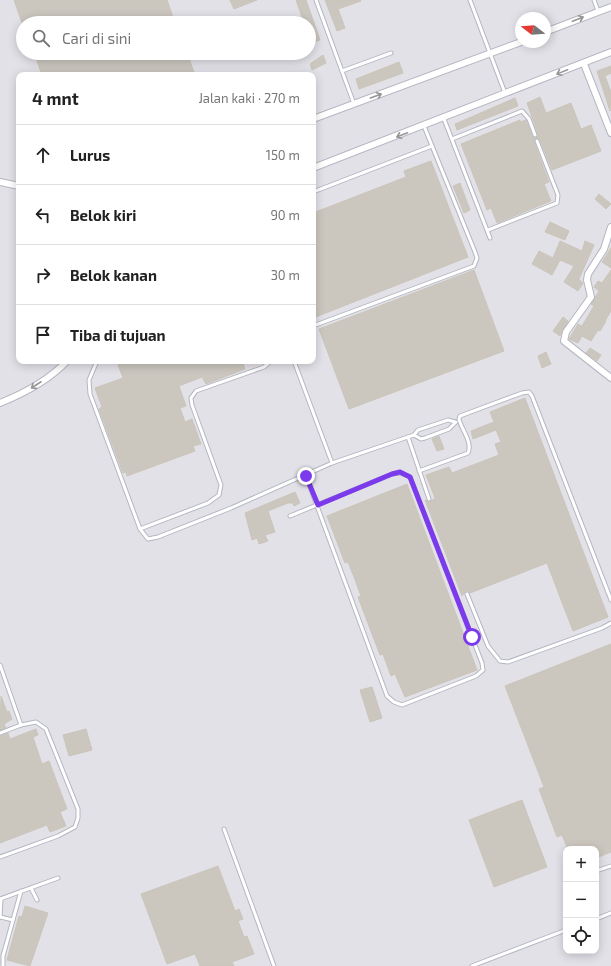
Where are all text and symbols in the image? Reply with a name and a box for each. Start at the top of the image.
north arrow [515,12,551,48]
one-way arrow [571,15,583,23]
search box [16,16,316,60]
icon: search [30,27,52,49]
text: Cari di sini [62,29,131,47]
one-way arrow [556,69,568,77]
text: 4 mnt [32,88,79,108]
text: Jalan kaki · 270 m [198,90,300,106]
one-way arrow [370,92,382,100]
one-way arrow [396,131,408,139]
icon: ahead [32,144,54,166]
text: Lurus [70,146,110,164]
text: 150 m [266,147,300,163]
icon: left [32,204,54,226]
text: Belok kiri [70,206,136,224]
text: 90 m [270,207,300,223]
icon: right [32,264,54,286]
text: Belok kanan [70,266,157,284]
text: 30 m [271,267,300,283]
icon: arrive [32,324,54,346]
text: Tiba di tujuan [70,326,166,344]
one-way arrow [31,381,42,389]
route end [297,467,315,485]
route start [463,628,481,646]
map controls [563,846,599,954]
button: + [563,846,599,882]
button: − [563,882,599,918]
button: locate [563,918,599,954]

